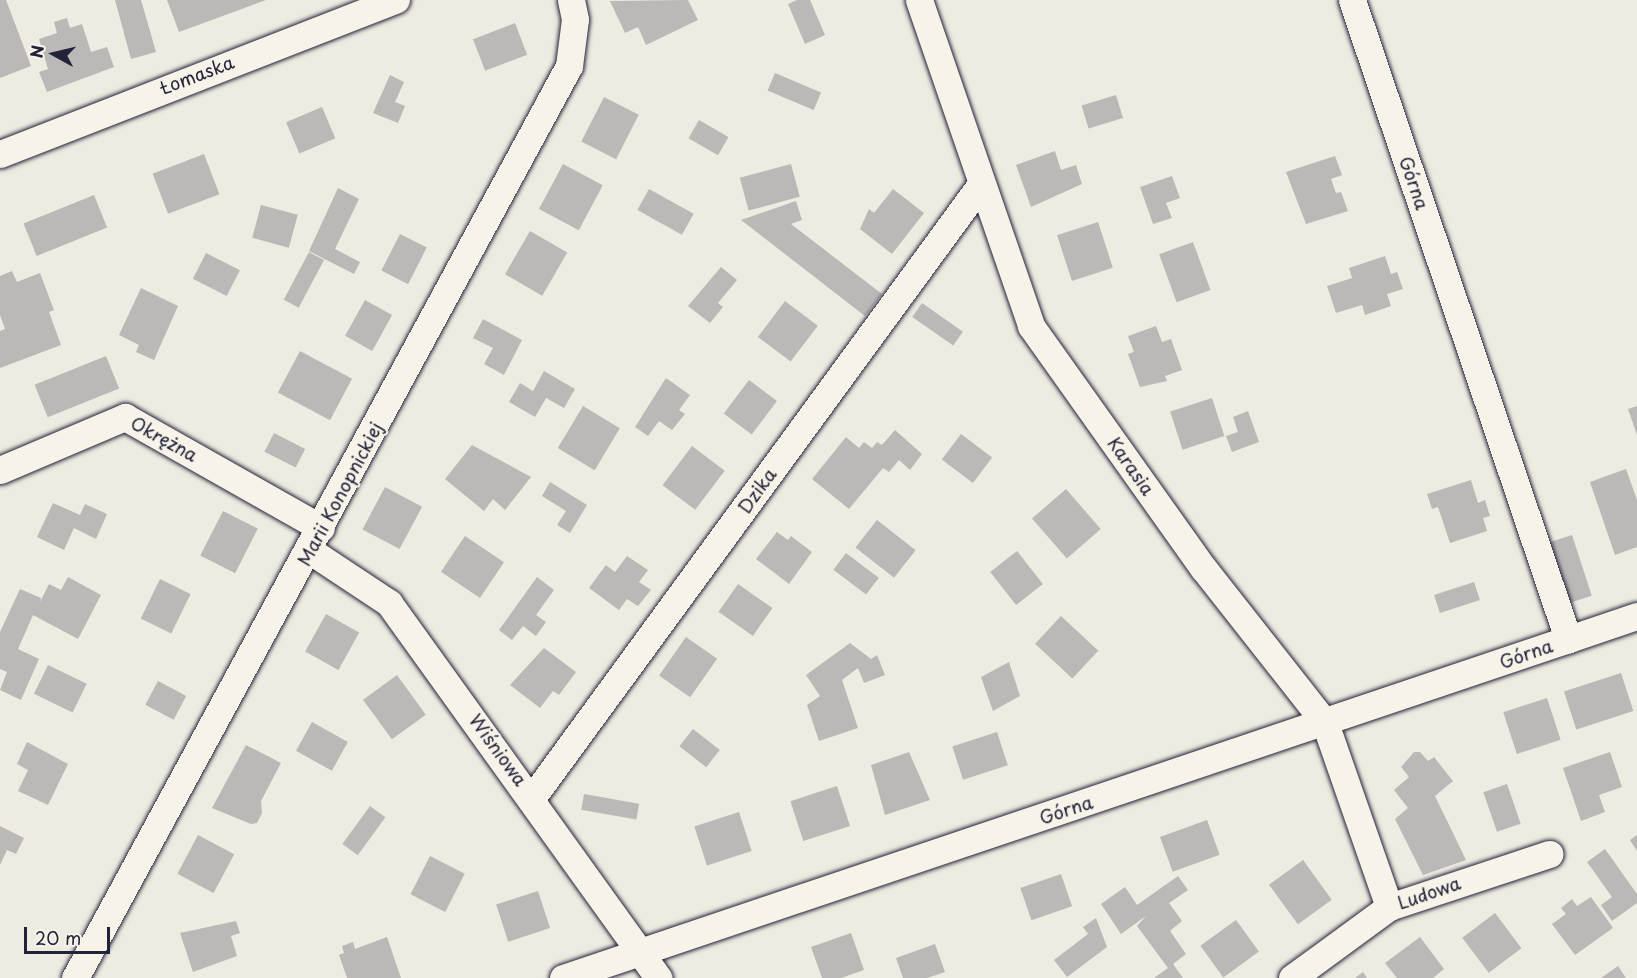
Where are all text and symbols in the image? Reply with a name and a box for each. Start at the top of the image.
north arrow [24,24,84,84]
text: N [23,44,49,59]
street label: Łomaska [157,51,237,99]
street label: Górna [1395,154,1433,212]
street label: Okrężna [127,412,201,466]
street label: Marii Konopnickiej [293,418,387,570]
street label: Karasia [1103,433,1159,499]
street label: Dzika [733,464,781,518]
street label: Górna [1497,635,1555,673]
street label: Wiśniowa [465,710,531,790]
street label: Górna [1037,791,1095,829]
street label: Ludowa [1395,872,1463,914]
scale bar [27,915,112,953]
text: 20 m [35,924,81,951]

